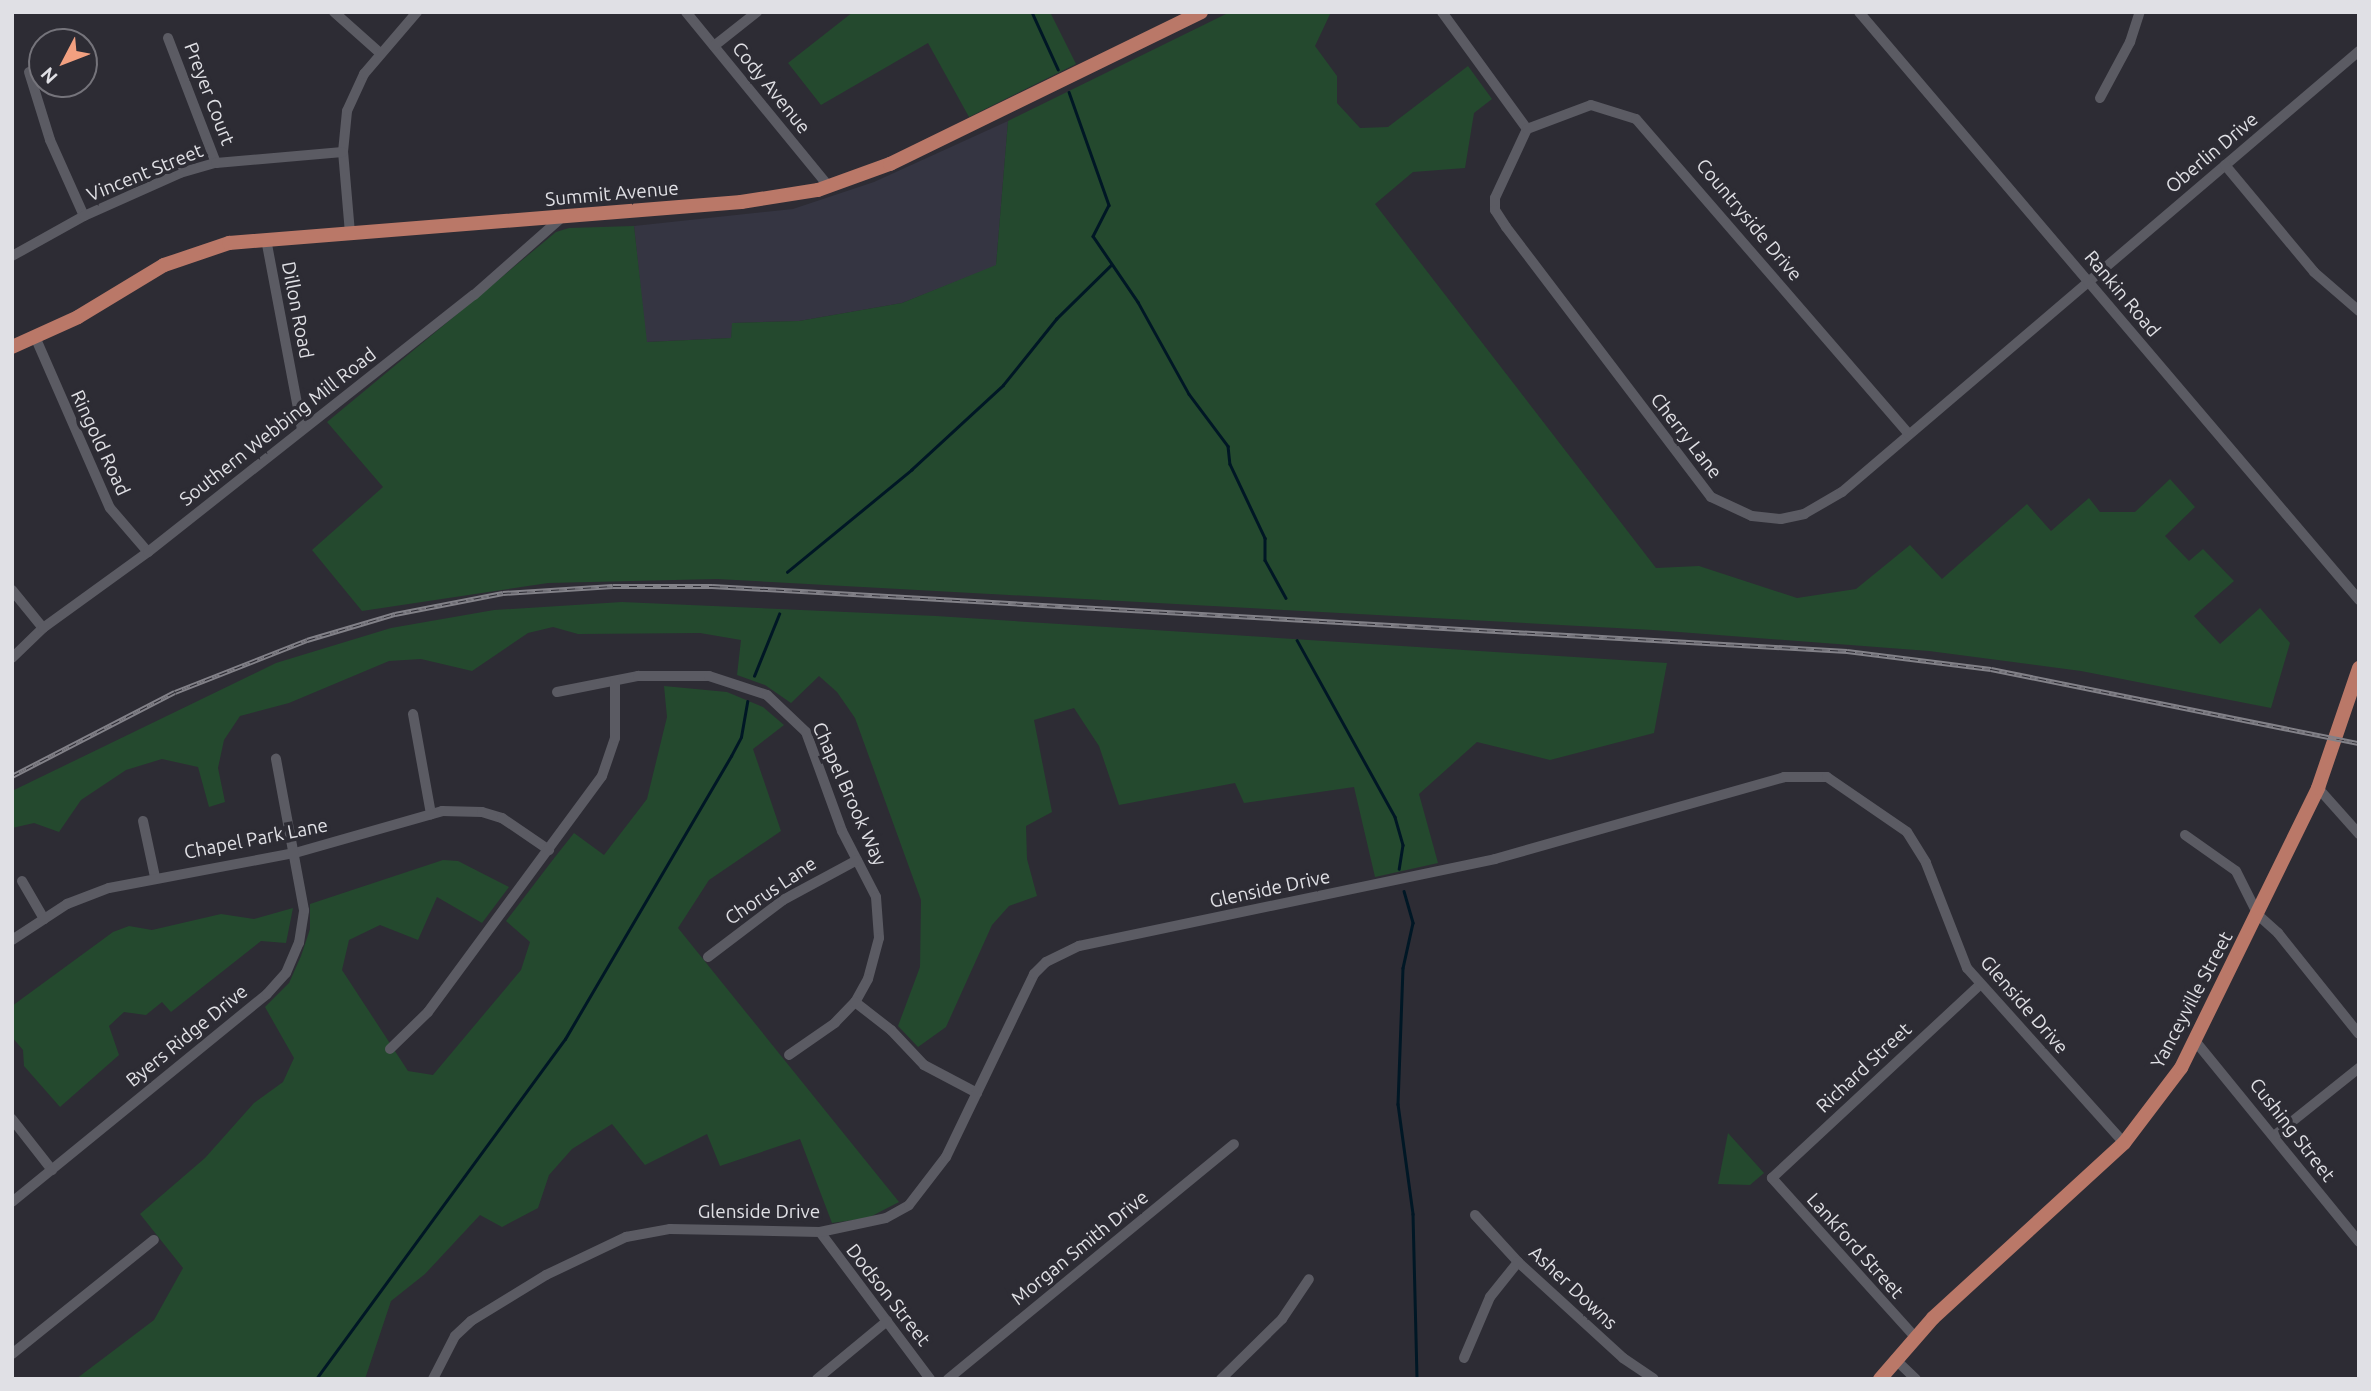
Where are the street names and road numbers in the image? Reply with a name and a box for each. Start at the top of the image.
street label: Cody Avenue [727,38,815,138]
street label: Preyer Court [179,39,239,149]
street label: Oberlin Drive [2161,108,2263,198]
street label: Vincent Street [84,139,206,207]
street label: Countryside Drive [1691,154,1807,286]
street label: Summit Avenue [544,177,680,211]
street label: Rankin Road [2079,246,2165,342]
street label: Dillon Road [276,260,318,360]
street label: Southern Webbing Mill Road [175,343,381,511]
street label: Ringold Road [66,387,134,499]
street label: Cherry Lane [1646,389,1726,483]
street label: Chapel Brook Way [807,719,891,869]
street label: Chapel Park Lane [182,814,330,864]
street label: Chorus Lane [721,852,821,930]
street label: Glenside Drive [1208,865,1332,913]
street label: Yanceyville Street [2146,928,2238,1072]
street label: Glenside Drive [1975,951,2073,1059]
street label: Byers Ridge Drive [122,980,252,1092]
street label: Richard Street [1812,1018,1916,1118]
street label: Cushing Street [2244,1074,2340,1186]
street label: Morgan Smith Drive [1007,1186,1153,1310]
street label: Lankford Street [1802,1189,1908,1303]
street label: Glenside Drive [698,1201,820,1223]
street label: Dodson Street [841,1239,935,1351]
street label: Asher Downs [1524,1241,1622,1335]

